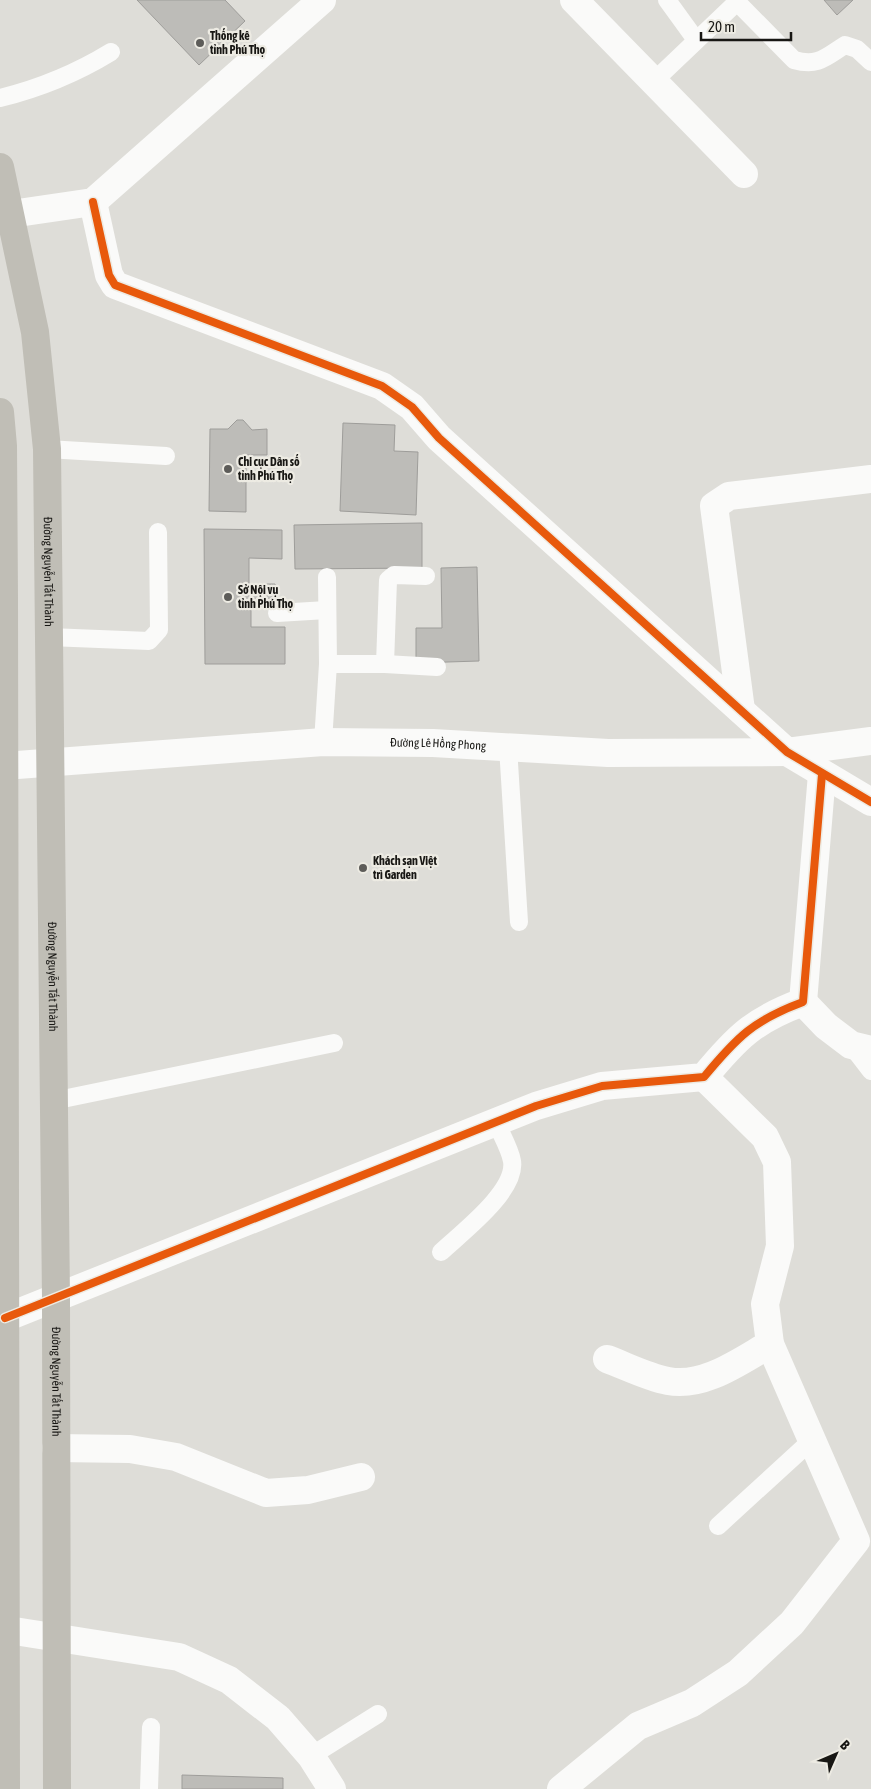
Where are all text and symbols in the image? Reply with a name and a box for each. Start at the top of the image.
scale bar [701,10,791,42]
text: 20 m [708,18,735,35]
place label: Thống kê tỉnh Phú Thọ [209,28,265,57]
marker: Thống kê tỉnh Phú Thọ [194,37,206,49]
place label: Chi cục Dân số tỉnh Phú Thọ [237,454,300,483]
marker: Chi cục Dân số tỉnh Phú Thọ [222,463,234,475]
street label: Đường Nguyễn Tất Thành [41,517,56,627]
place label: Sở Nội vụ tỉnh Phú Thọ [237,583,293,611]
marker: Sở Nội vụ tỉnh Phú Thọ [222,591,234,603]
street label: Đường Lê Hồng Phong [390,736,487,753]
place label: Khách sạn Việt trì Garden [372,854,438,882]
marker: Khách sạn Việt trì Garden [357,862,369,874]
street label: Đường Nguyễn Tất Thành [45,922,60,1032]
street label: Đường Nguyễn Tất Thành [49,1327,63,1437]
north arrow [811,1729,861,1779]
text: B [837,1737,853,1753]

